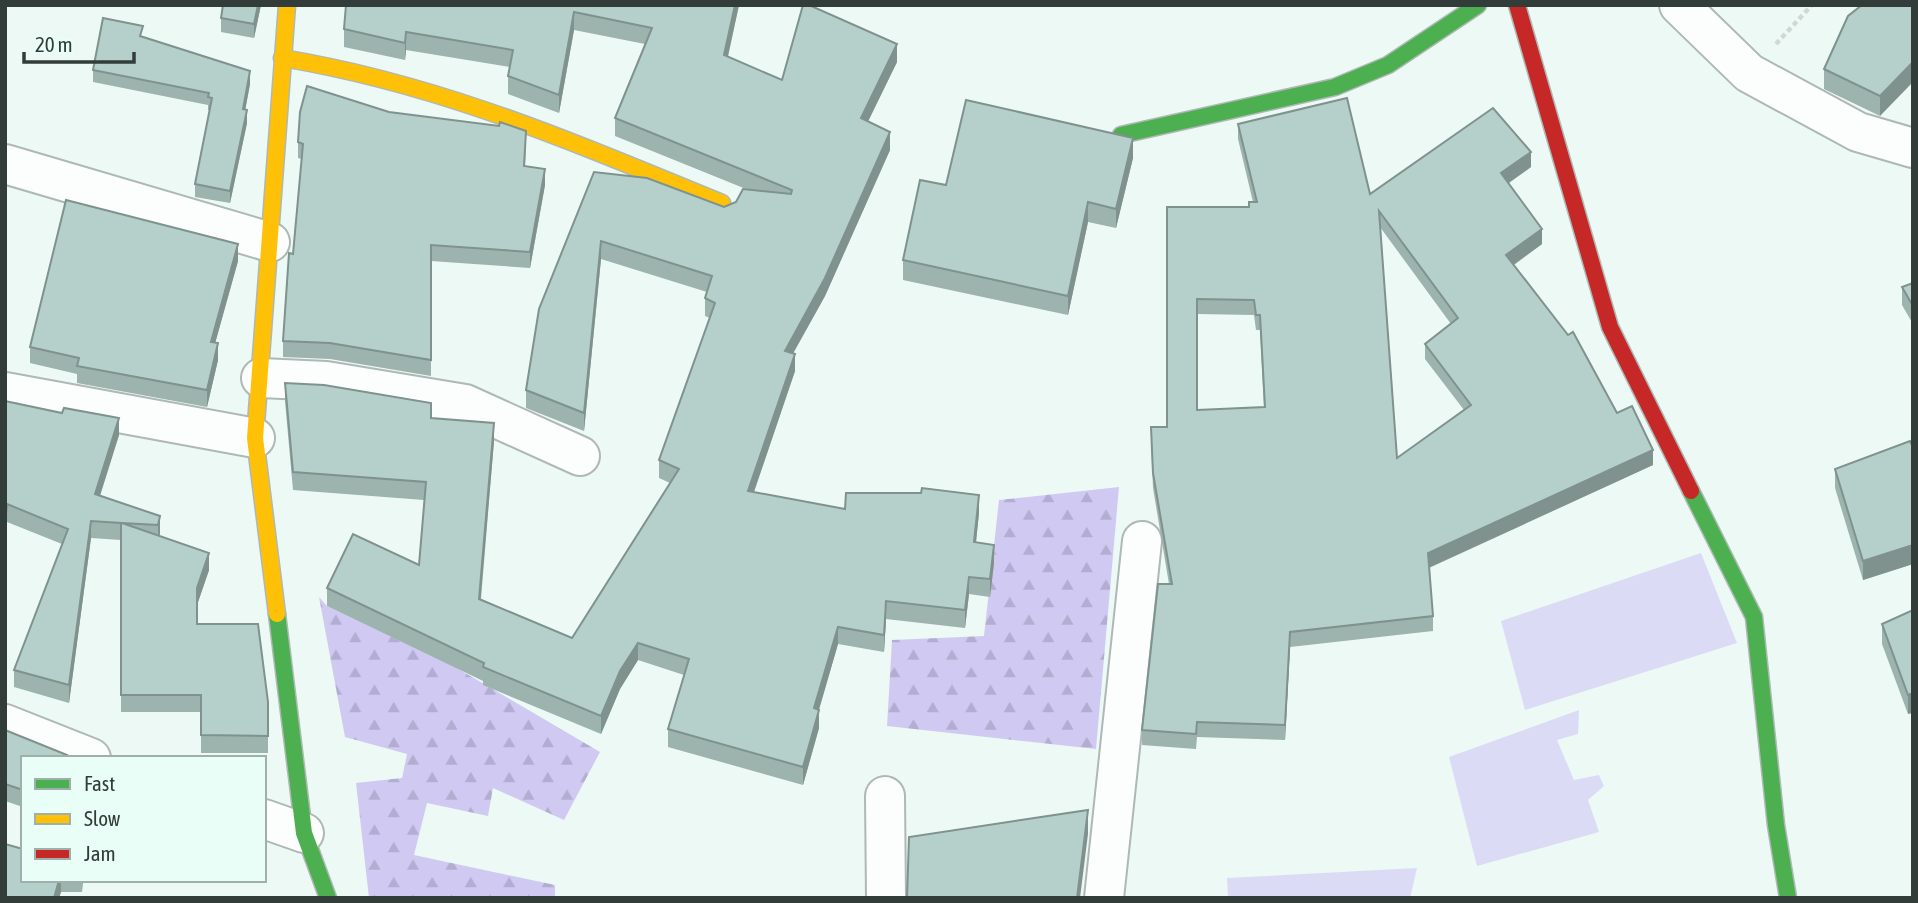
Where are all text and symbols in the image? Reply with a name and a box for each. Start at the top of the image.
scale bar [24,21,135,65]
text: 20 m [35,32,73,56]
legend [21,756,266,882]
text: Fast [84,771,115,795]
text: Slow [84,806,121,830]
text: Jam [84,841,116,865]

